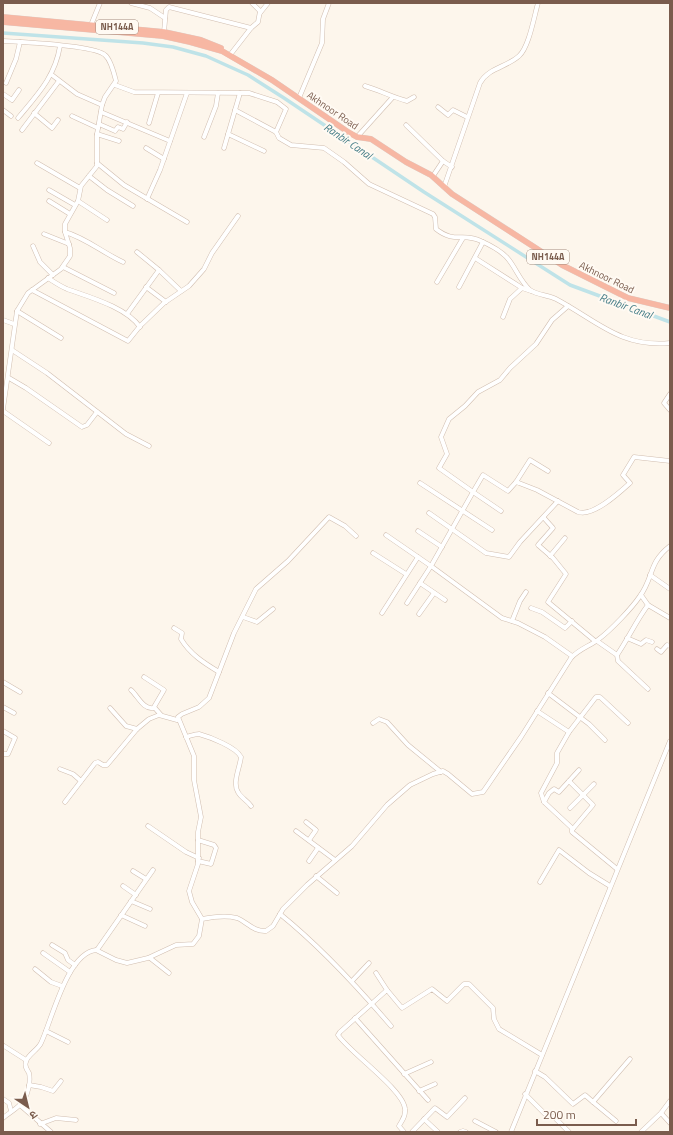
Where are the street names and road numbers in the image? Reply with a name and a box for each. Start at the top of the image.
road number: NH144A [96,20,138,34]
street label: Akhnoor Road [304,88,362,133]
road number: NH144A [527,250,569,264]
street label: Akhnoor Road [577,258,637,297]

